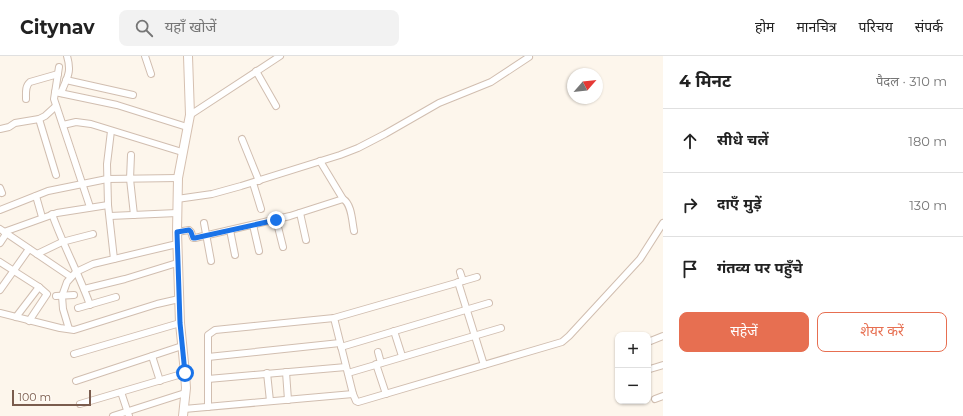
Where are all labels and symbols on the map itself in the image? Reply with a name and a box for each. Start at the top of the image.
north arrow [567,68,603,104]
route end [267,211,285,229]
route start [176,364,194,382]
scale bar [12,388,91,407]

